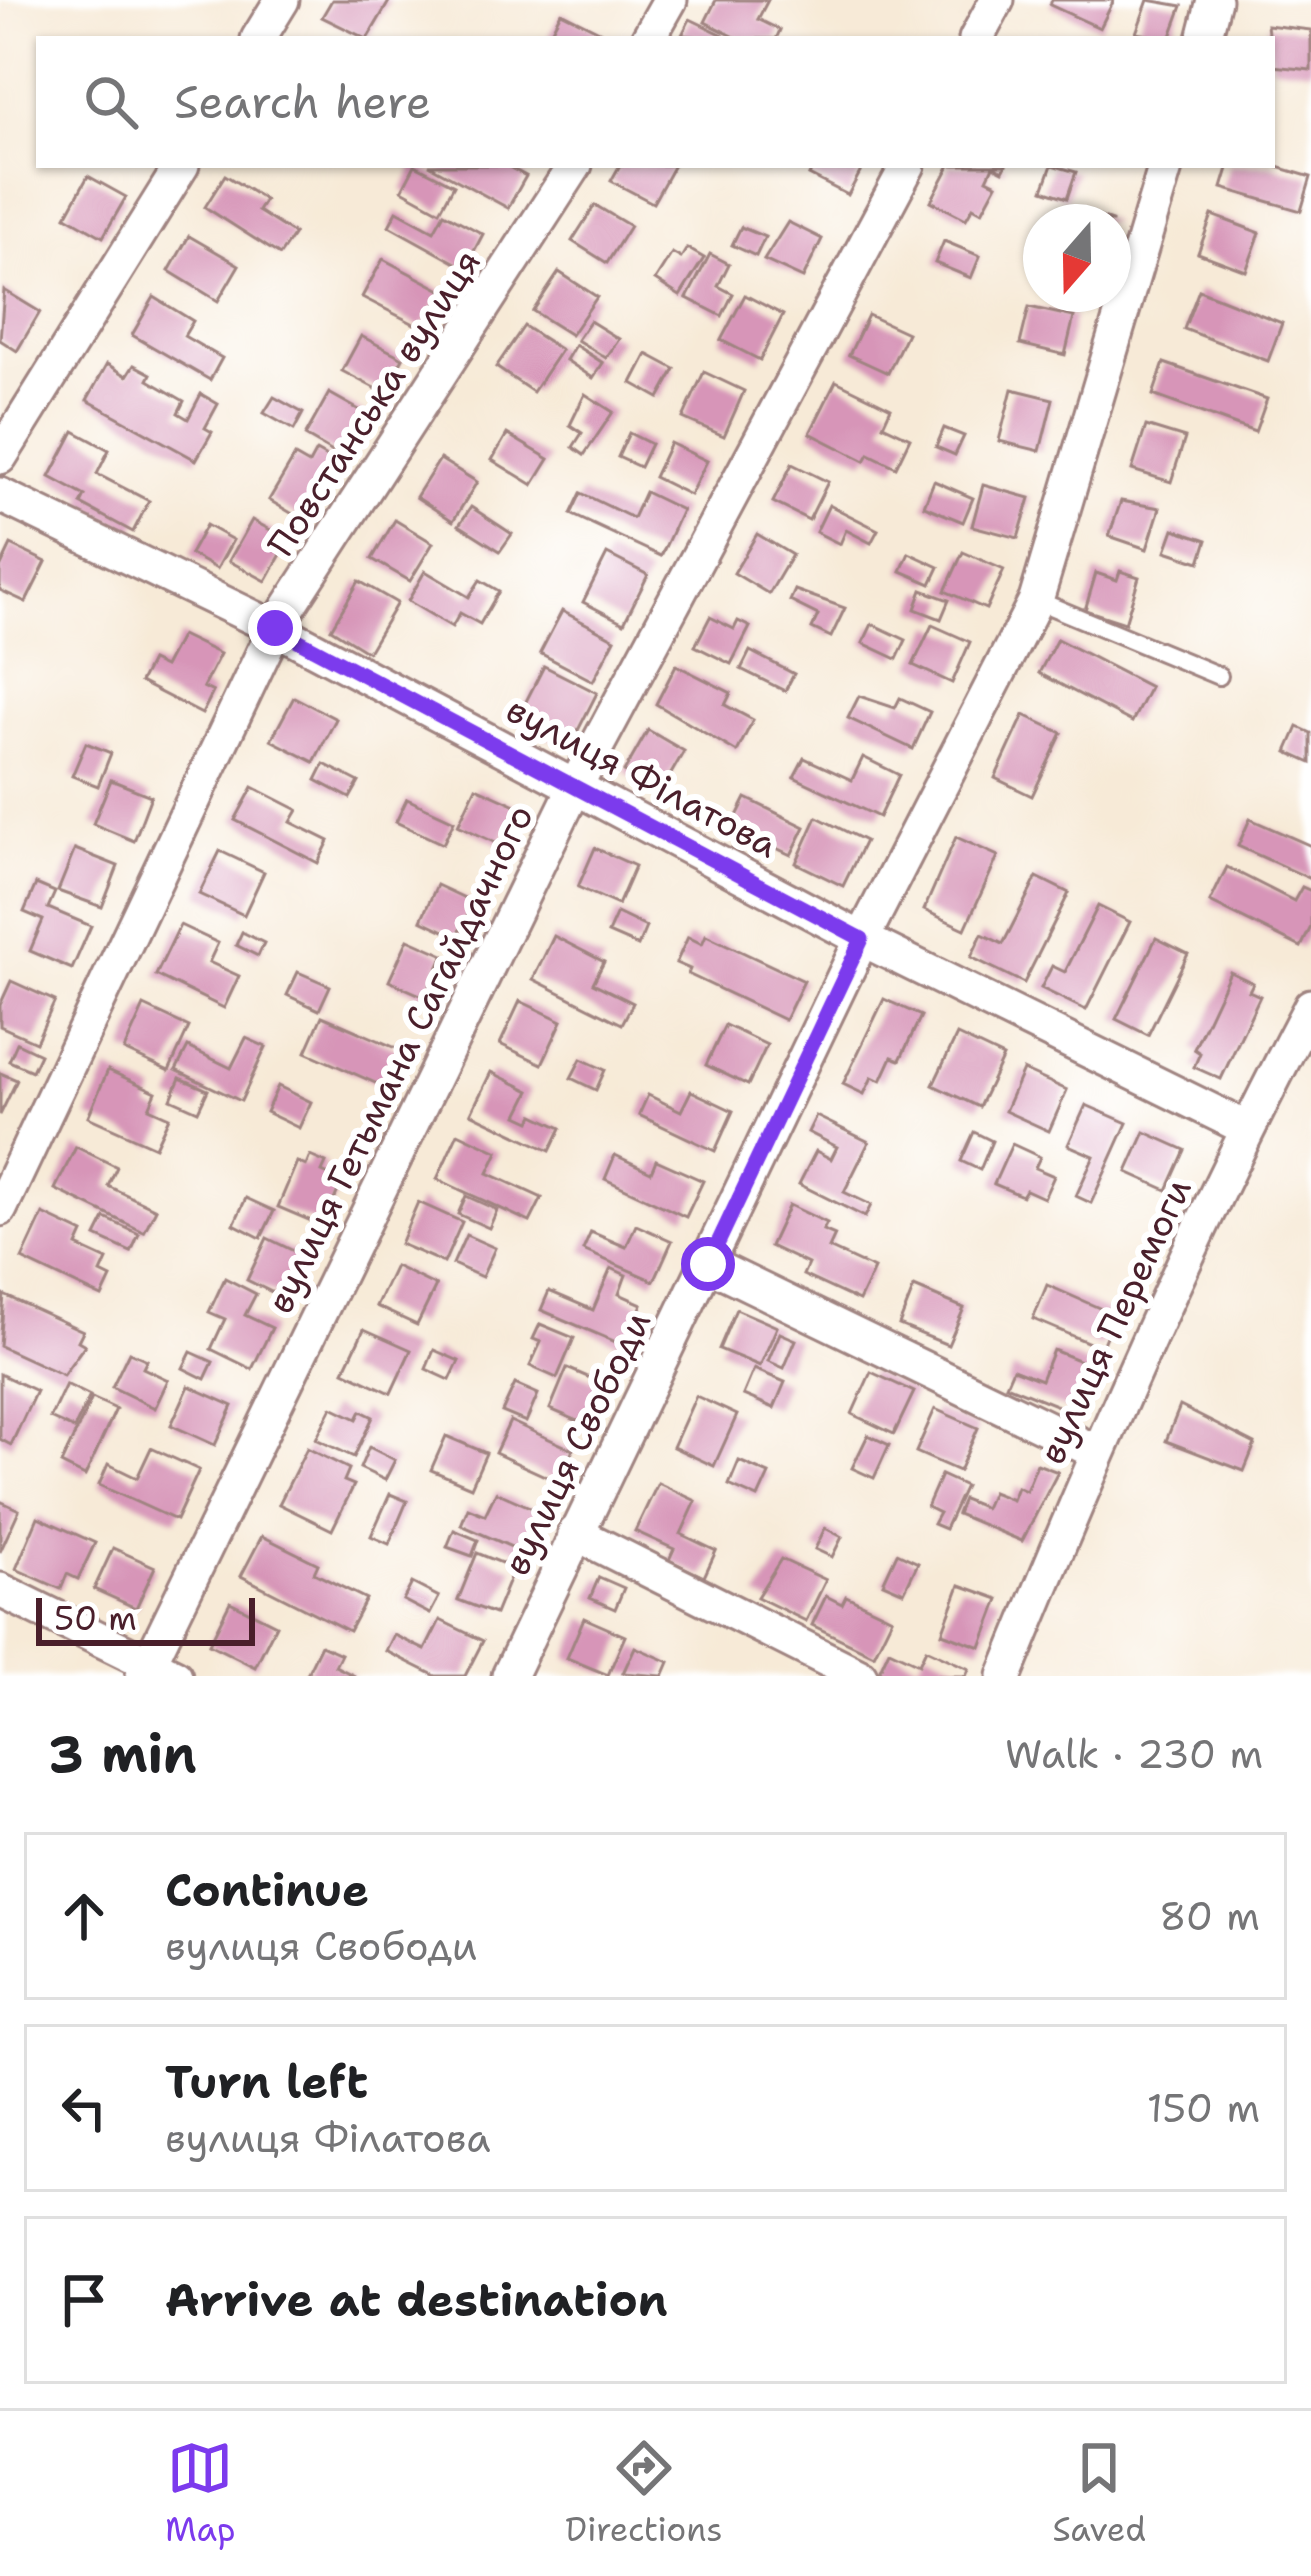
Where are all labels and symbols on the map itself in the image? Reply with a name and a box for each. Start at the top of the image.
north arrow [1023,204,1131,312]
street label: Повстанська вулиця [256,240,492,566]
route end [248,601,302,655]
street label: вулиця Філатова [498,685,786,869]
street label: вулиця Гетьмана Сагайдачного [255,797,545,1321]
street label: вулиця Перемоги [1027,1170,1203,1472]
route start [681,1237,735,1291]
street label: вулиця Свободи [492,1303,662,1583]
scale bar [36,1592,255,1645]

